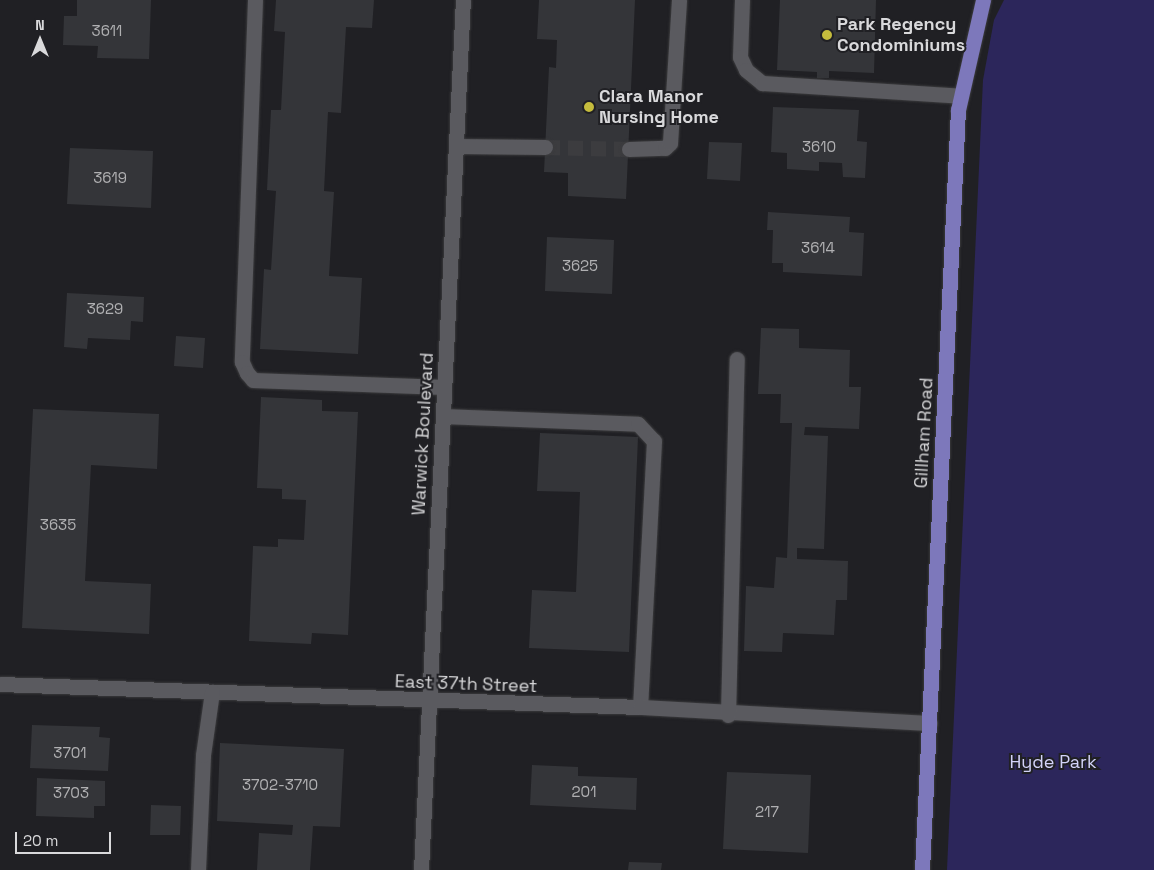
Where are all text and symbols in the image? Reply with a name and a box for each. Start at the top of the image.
place label: Park Regency Condominiums [837,14,965,56]
north arrow [15,15,65,65]
text: N [35,16,45,34]
house number: 3611 [92,22,122,40]
marker: Park Regency Condominiums [821,29,833,41]
place label: Clara Manor Nursing Home [599,86,719,128]
marker: Clara Manor Nursing Home [583,101,595,113]
house number: 3610 [802,138,836,156]
house number: 3619 [93,169,127,187]
house number: 3614 [801,239,835,257]
house number: 3625 [562,257,598,275]
house number: 3629 [87,300,123,318]
street label: Warwick Boulevard [408,352,438,516]
street label: Gillham Road [910,377,938,489]
house number: 3635 [40,516,76,534]
street label: East 37th Street [394,671,538,697]
house number: 3701 [53,744,87,762]
park label: Hyde Park [1009,751,1097,773]
house number: 3702-3710 [242,776,318,794]
house number: 201 [572,783,596,801]
house number: 3703 [53,784,89,802]
house number: 217 [755,803,779,821]
scale bar [18,822,114,854]
text: 20 m [23,831,58,850]

